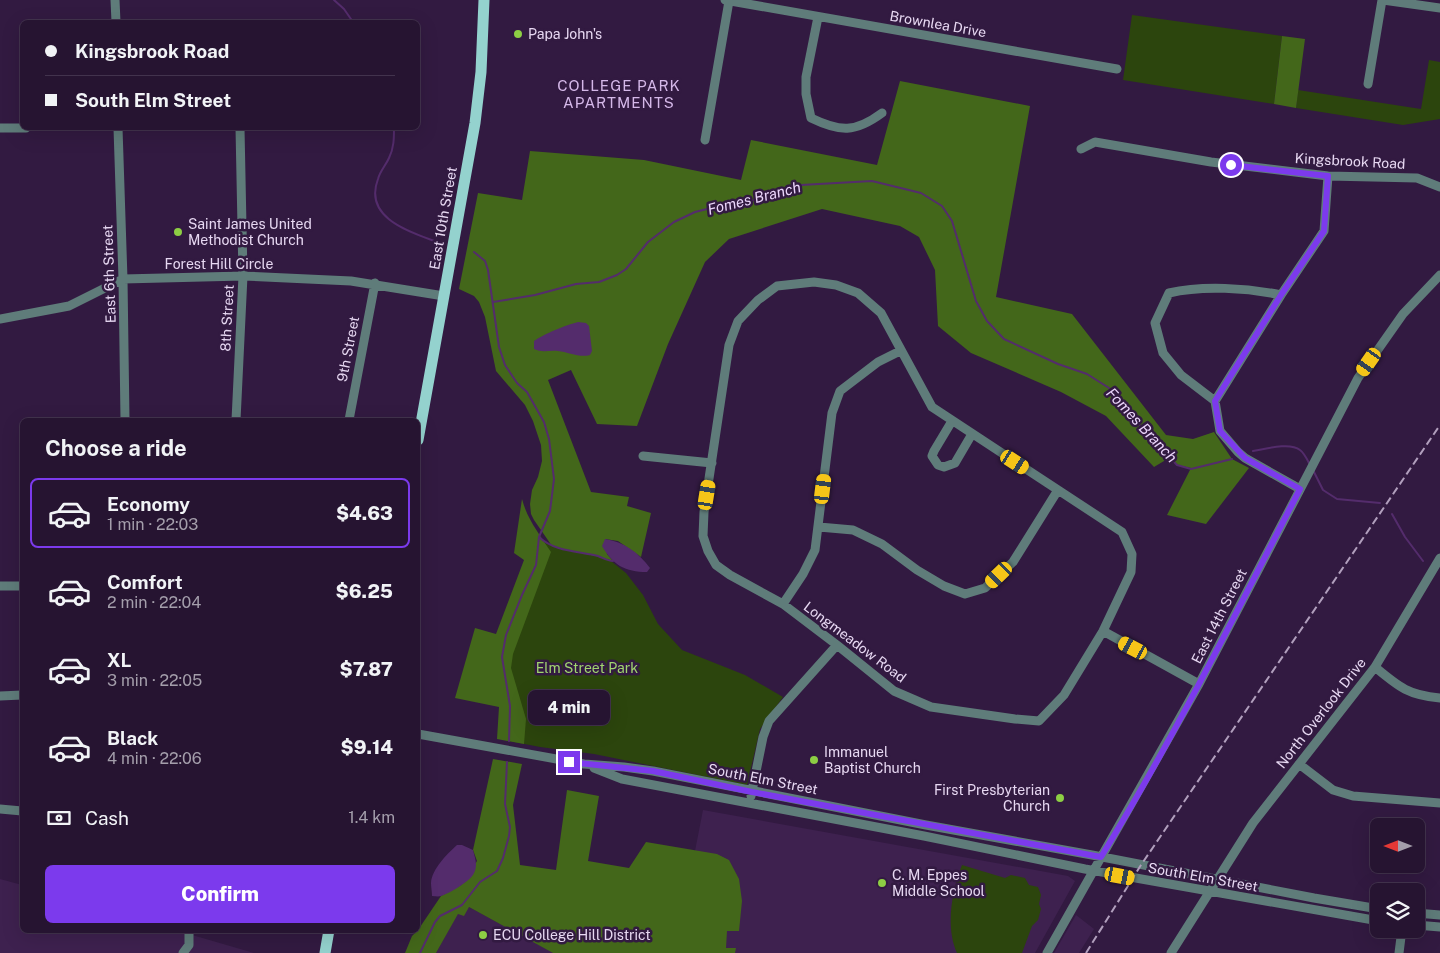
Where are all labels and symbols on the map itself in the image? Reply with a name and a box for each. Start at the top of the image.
street label: Brownlea Drive [888,8,988,40]
place label: Papa John's [528,26,602,42]
marker: Papa John's [512,28,524,40]
district label: COLLEGE PARK APARTMENTS [557,77,681,111]
street label: Kingsbrook Road [1294,150,1406,172]
route start [1220,154,1242,176]
street label: East 10th Street [426,165,460,271]
water label: Fomes Branch [706,178,802,218]
place label: Saint James United Methodist Church [188,216,312,248]
street label: East 6th Street [99,224,119,324]
marker: Saint James United Methodist Church [172,226,184,238]
street label: Forest Hill Circle [165,256,274,272]
street label: 8th Street [217,284,237,352]
street label: 9th Street [334,315,362,383]
car [1354,345,1383,379]
water label: Fomes Branch [1103,384,1181,466]
car [998,448,1031,476]
car [813,473,832,505]
car [697,479,716,511]
car [982,559,1015,591]
street label: East 14th Street [1188,566,1250,666]
street label: Longmeadow Road [801,598,909,686]
car [1116,634,1149,662]
street label: North Overlook Drive [1273,655,1369,771]
park label: Elm Street Park [536,660,638,676]
callout: 4 min [528,690,610,724]
place label: Immanuel Baptist Church [824,744,921,776]
route end [558,751,580,773]
marker: Immanuel Baptist Church [808,754,820,766]
street label: South Elm Street [707,761,819,797]
place label: First Presbyterian Church [934,782,1050,814]
marker: First Presbyterian Church [1054,792,1066,804]
north arrow [1370,818,1425,872]
street label: South Elm Street [1147,859,1259,895]
car [1103,866,1136,886]
place label: C. M. Eppes Middle School [892,867,985,899]
marker: C. M. Eppes Middle School [876,877,888,889]
place label: ECU College Hill District [493,927,651,943]
marker: ECU College Hill District [477,929,489,941]

